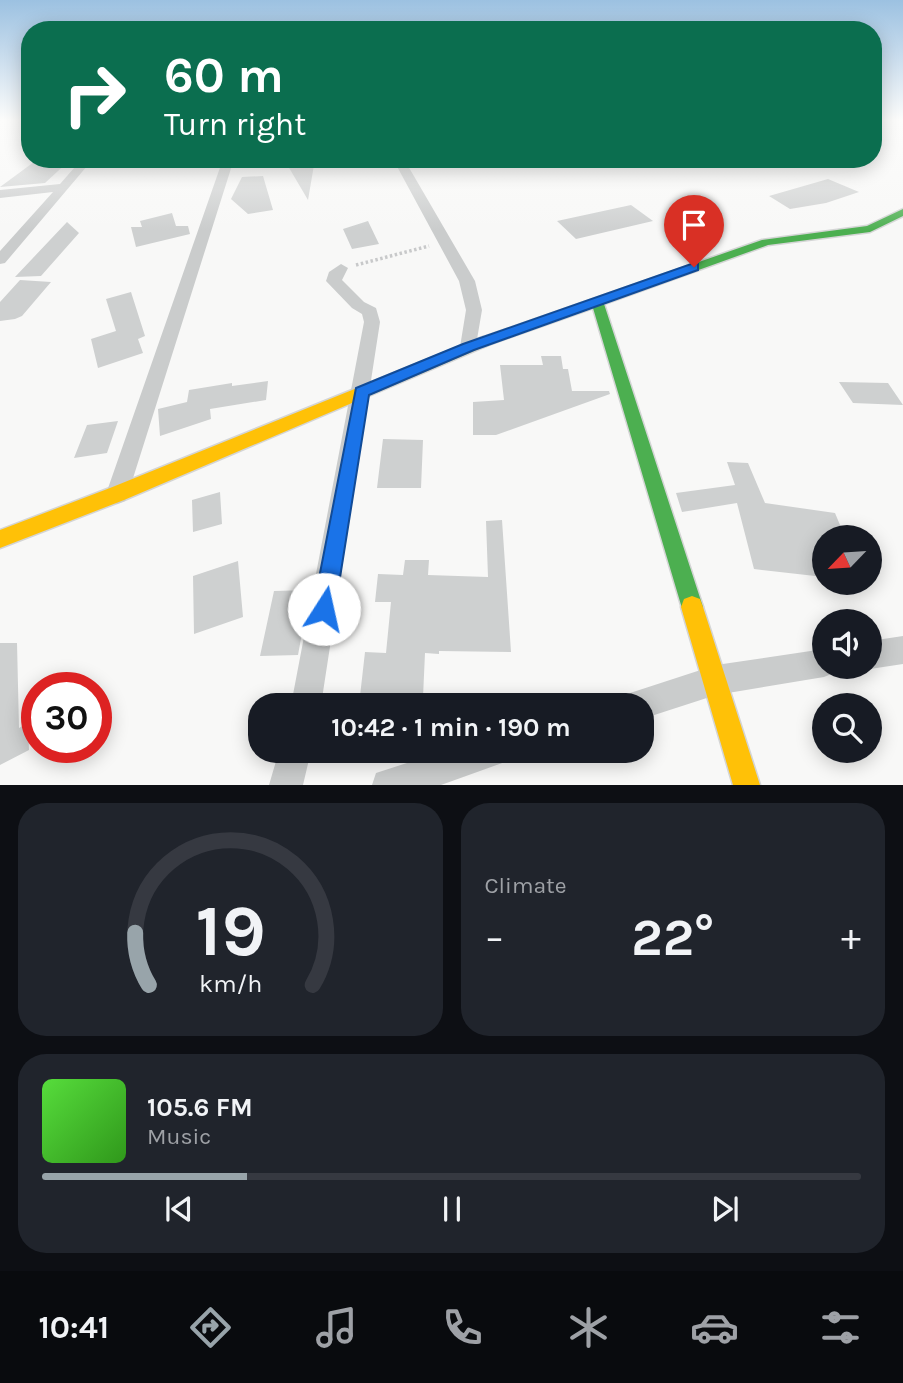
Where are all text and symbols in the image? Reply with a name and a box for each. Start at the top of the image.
text: 60 m [164,47,284,104]
icon: right [49,49,140,140]
text: Turn right [164,106,306,143]
pin [664,195,724,267]
icon: arrive [675,206,713,244]
north arrow [812,525,882,595]
map controls [812,525,882,763]
position arrow [287,572,361,646]
button: sound [812,609,882,679]
speed limit sign: 30 [21,672,112,763]
button: search [812,693,882,763]
text: 10:42 · 1 min · 190 m [331,712,571,743]
text: Climate [485,872,567,899]
text: 19 [195,889,265,974]
text: 22° [631,907,714,968]
text: − [485,915,504,960]
text: + [841,915,861,960]
text: km/h [199,969,262,998]
text: 105.6 FM [147,1092,253,1123]
text: Music [147,1123,211,1150]
icon: previous [160,1190,198,1228]
icon: pause [433,1190,471,1228]
icon: next [706,1190,744,1228]
icon: directions [186,1303,235,1352]
icon: music [312,1303,361,1352]
icon: phone [438,1303,487,1352]
icon: climate [564,1303,613,1352]
icon: car [690,1303,739,1352]
icon: filters [816,1303,865,1352]
text: 10:41 [38,1309,109,1346]

